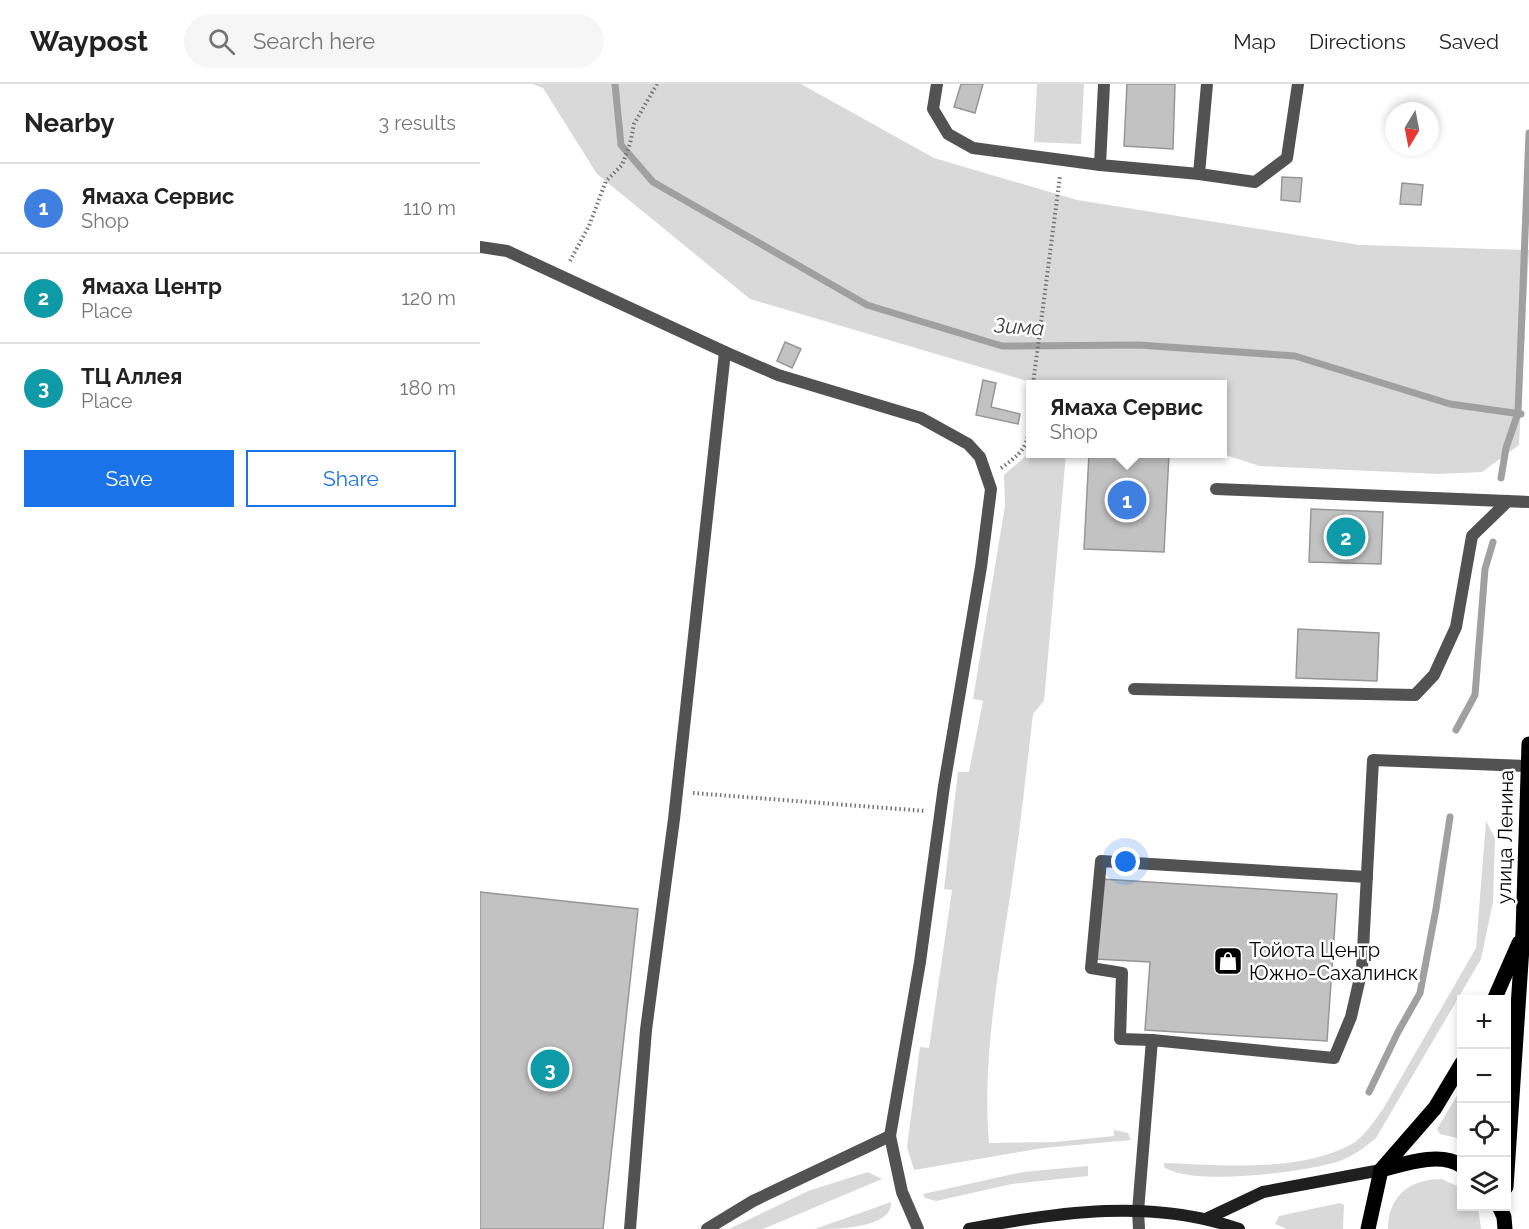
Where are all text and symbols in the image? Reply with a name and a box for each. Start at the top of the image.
search box [184,14,604,68]
text: Waypost [30,25,148,58]
icon: search [205,25,238,58]
text: Search here [253,28,375,54]
text: Map [1233,29,1276,54]
text: Directions [1309,29,1406,54]
text: Saved [1439,29,1499,54]
north arrow [1385,102,1439,156]
text: Nearby [24,108,114,138]
text: 3 results [378,111,456,135]
text: Ямаха Сервис [81,183,235,209]
text: 1 [39,196,48,220]
text: 110 m [403,196,456,220]
text: Shop [81,209,129,233]
text: Ямаха Центр [81,273,222,299]
text: 2 [38,286,49,310]
text: 120 m [401,286,456,310]
text: Place [81,299,132,323]
water label: Зима [993,312,1045,341]
text: ТЦ Аллея [81,363,182,389]
text: 3 [38,376,49,400]
text: 180 m [400,376,456,400]
popup [1026,380,1227,458]
text: Place [81,389,132,413]
text: Ямаха Сервис [1050,394,1203,420]
text: Shop [1050,420,1098,444]
button: Save [24,450,234,507]
button: Share [246,450,456,507]
pin: 1 [1108,478,1146,522]
pin: 2 [1326,514,1366,560]
street label: улица Ленина [1492,770,1518,904]
your location [1111,847,1140,876]
place label: Тойота Центр Южно-Сахалинск [1249,938,1418,985]
shop icon: Тойота Центр Южно-Сахалинск [1212,945,1244,977]
map controls [1457,995,1511,1211]
button: + [1457,995,1511,1049]
pin: 3 [530,1046,570,1092]
button: − [1457,1049,1511,1103]
button: locate [1457,1103,1511,1157]
button: layers [1457,1157,1511,1211]

